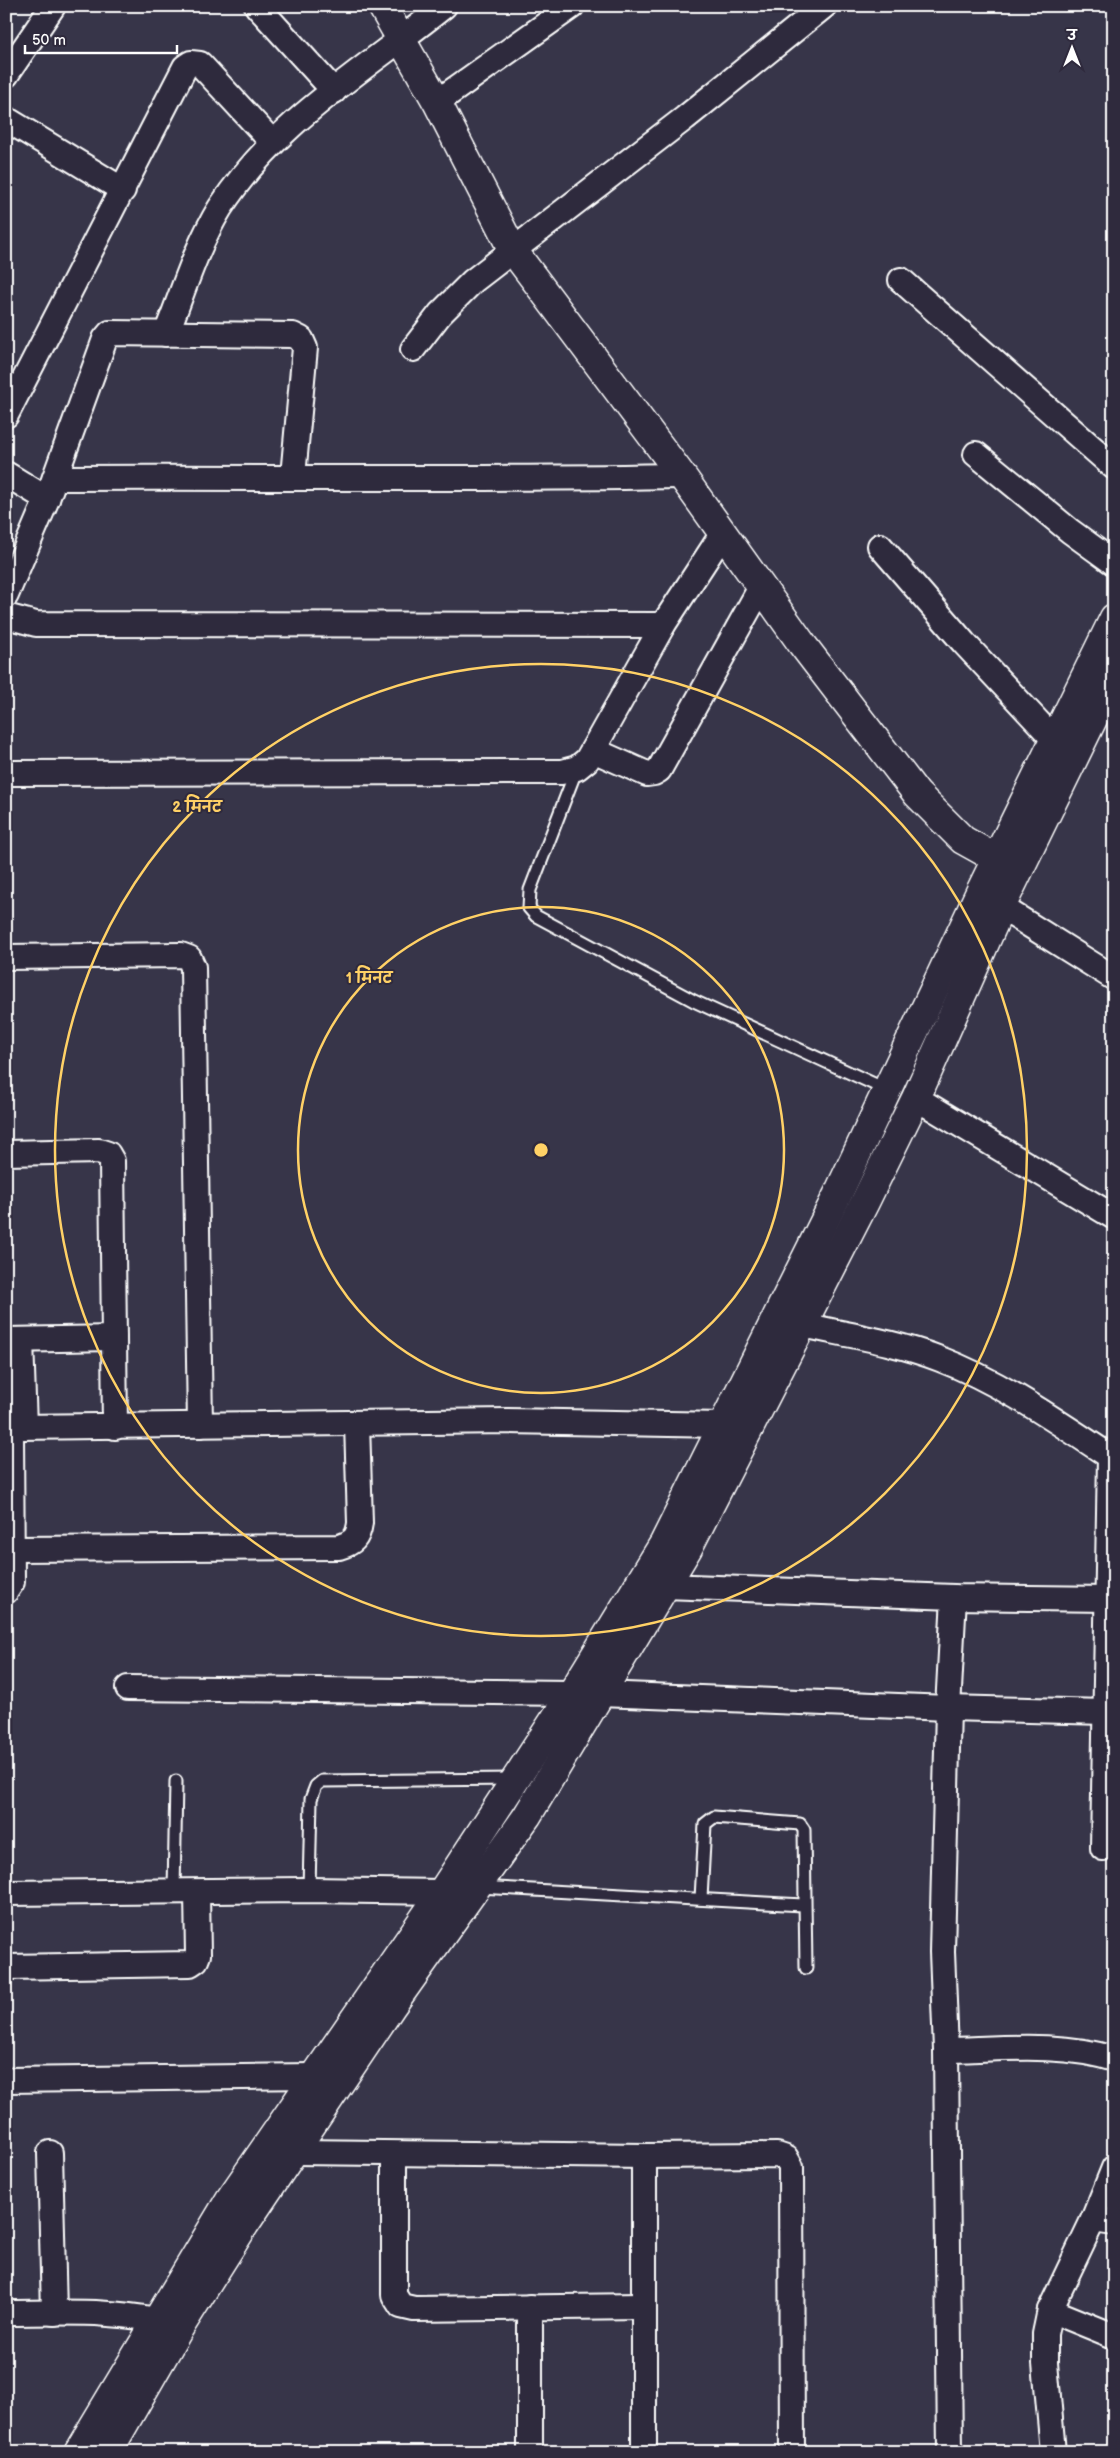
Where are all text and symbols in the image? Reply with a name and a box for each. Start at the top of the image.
scale bar [25,22,178,54]
north arrow [1048,22,1098,72]
text: उ [1065,27,1078,44]
text: 50 m [32,31,66,50]
text: 2 मिनट [172,794,223,817]
text: 1 मिनट [346,965,394,988]
centre of rings [532,1141,550,1159]

